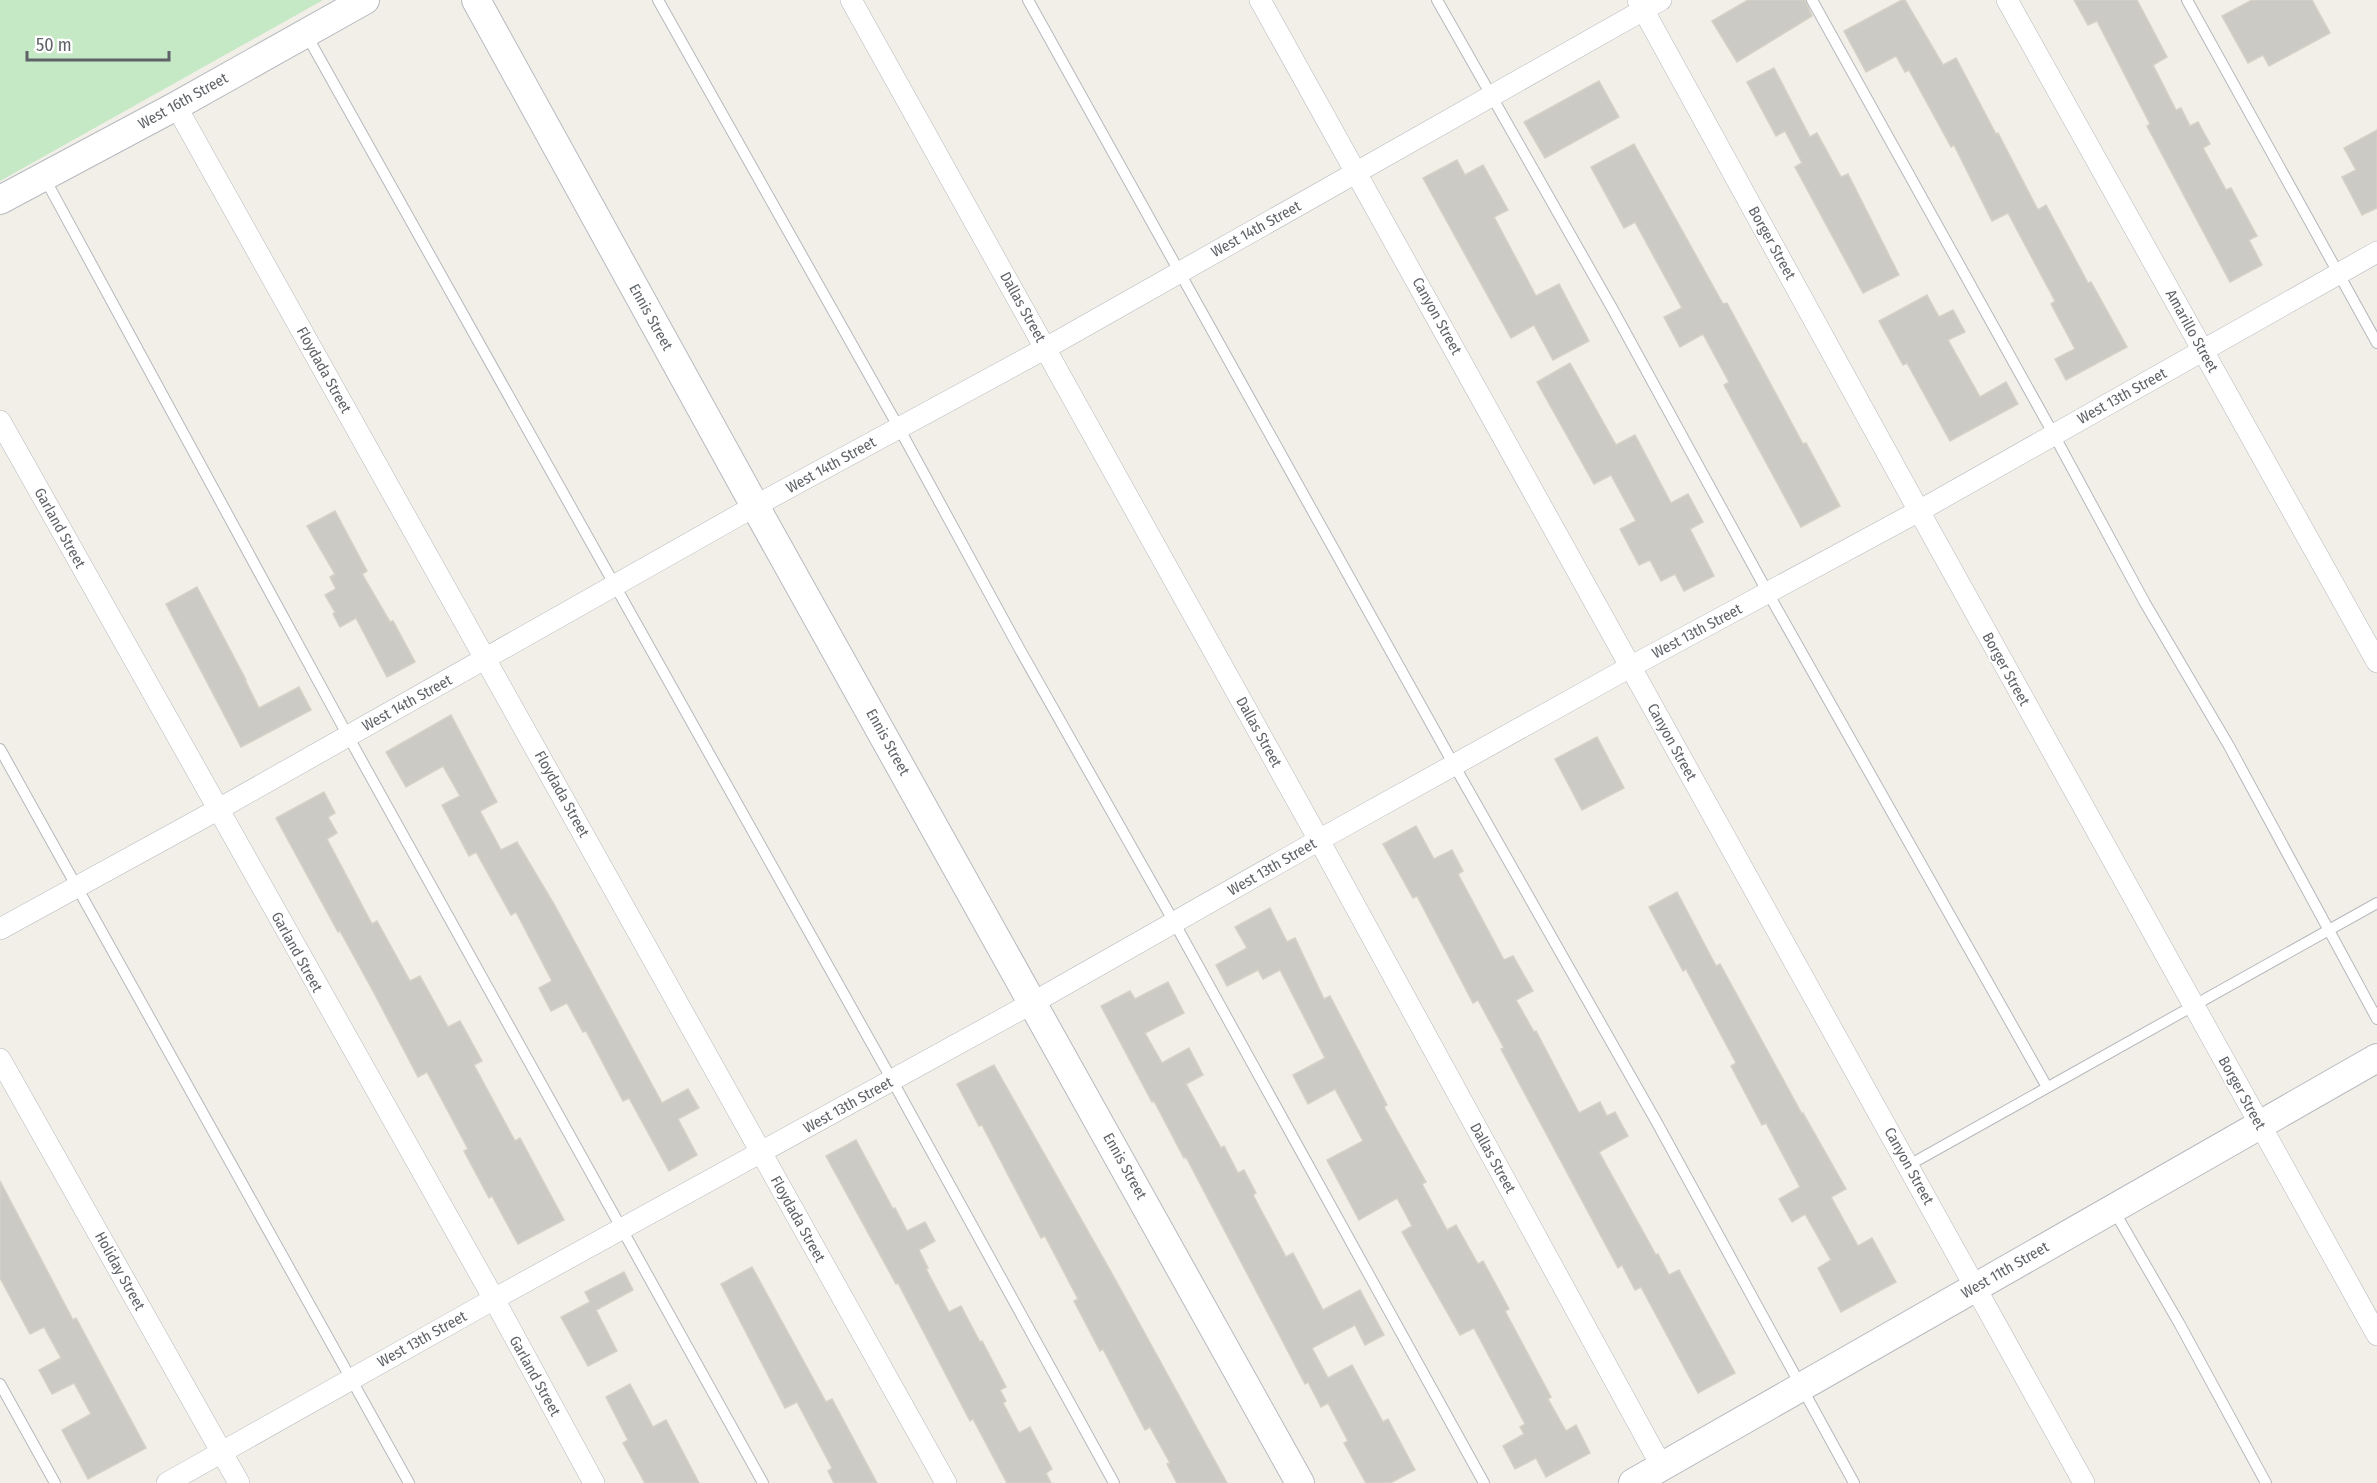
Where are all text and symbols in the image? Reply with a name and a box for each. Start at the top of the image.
scale bar [27,24,170,62]
text: 50 m [36,34,72,56]
street label: West 16th Street [135,69,231,133]
street label: West 14th Street [1208,197,1304,261]
street label: Borger Street [1744,203,1800,283]
street label: Dallas Street [996,269,1050,345]
street label: Canyon Street [1408,274,1466,358]
street label: Ennis Street [625,281,677,353]
street label: Amarillo Street [2162,286,2222,376]
street label: Floydada Street [293,324,355,416]
street label: West 13th Street [2074,364,2170,428]
street label: West 14th Street [783,433,879,497]
street label: Garland Street [31,485,89,571]
street label: West 13th Street [1649,600,1745,662]
street label: Borger Street [1978,629,2034,709]
street label: West 14th Street [359,671,455,735]
street label: Dallas Street [1232,694,1286,770]
street label: Canyon Street [1643,700,1701,784]
street label: Ennis Street [862,706,914,778]
street label: Floydada Street [531,748,593,840]
street label: West 13th Street [1225,834,1320,900]
street label: Garland Street [268,909,326,995]
street label: Borger Street [2214,1053,2270,1133]
street label: West 13th Street [800,1073,896,1137]
street label: Dallas Street [1466,1120,1520,1196]
street label: Canyon Street [1880,1124,1938,1208]
street label: Ennis Street [1099,1130,1151,1202]
street label: Floydada Street [767,1173,829,1265]
street label: Holiday Street [91,1229,149,1313]
street label: West 11th Street [1958,1238,2052,1302]
street label: West 13th Street [374,1307,470,1371]
street label: Garland Street [506,1333,564,1419]

